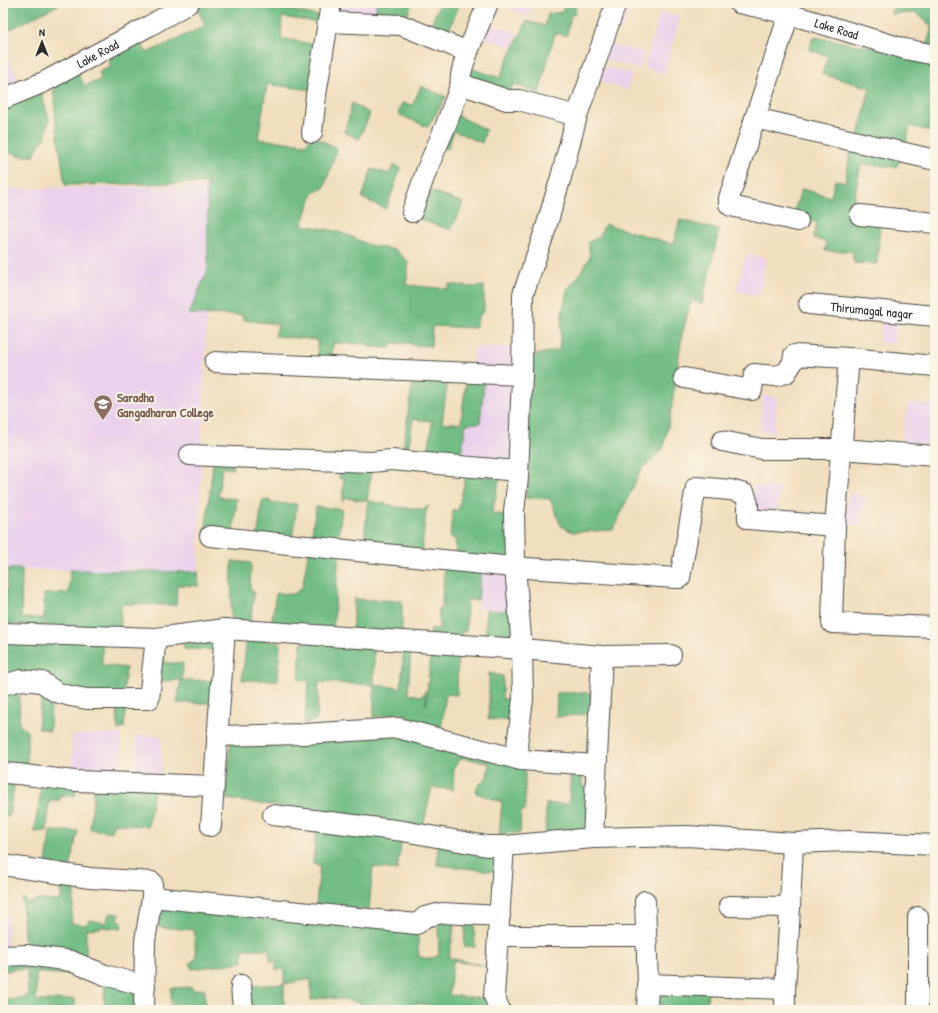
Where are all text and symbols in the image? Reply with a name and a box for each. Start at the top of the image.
street label: Lake Road [813,13,861,43]
north arrow [22,22,62,62]
text: N [39,25,45,39]
street label: Lake Road [73,35,122,72]
street label: Thirumagal nagar [830,297,914,323]
place label: Saradha Gangadharan College [117,388,215,422]
school or university icon: Saradha Gangadharan College [92,393,114,421]

